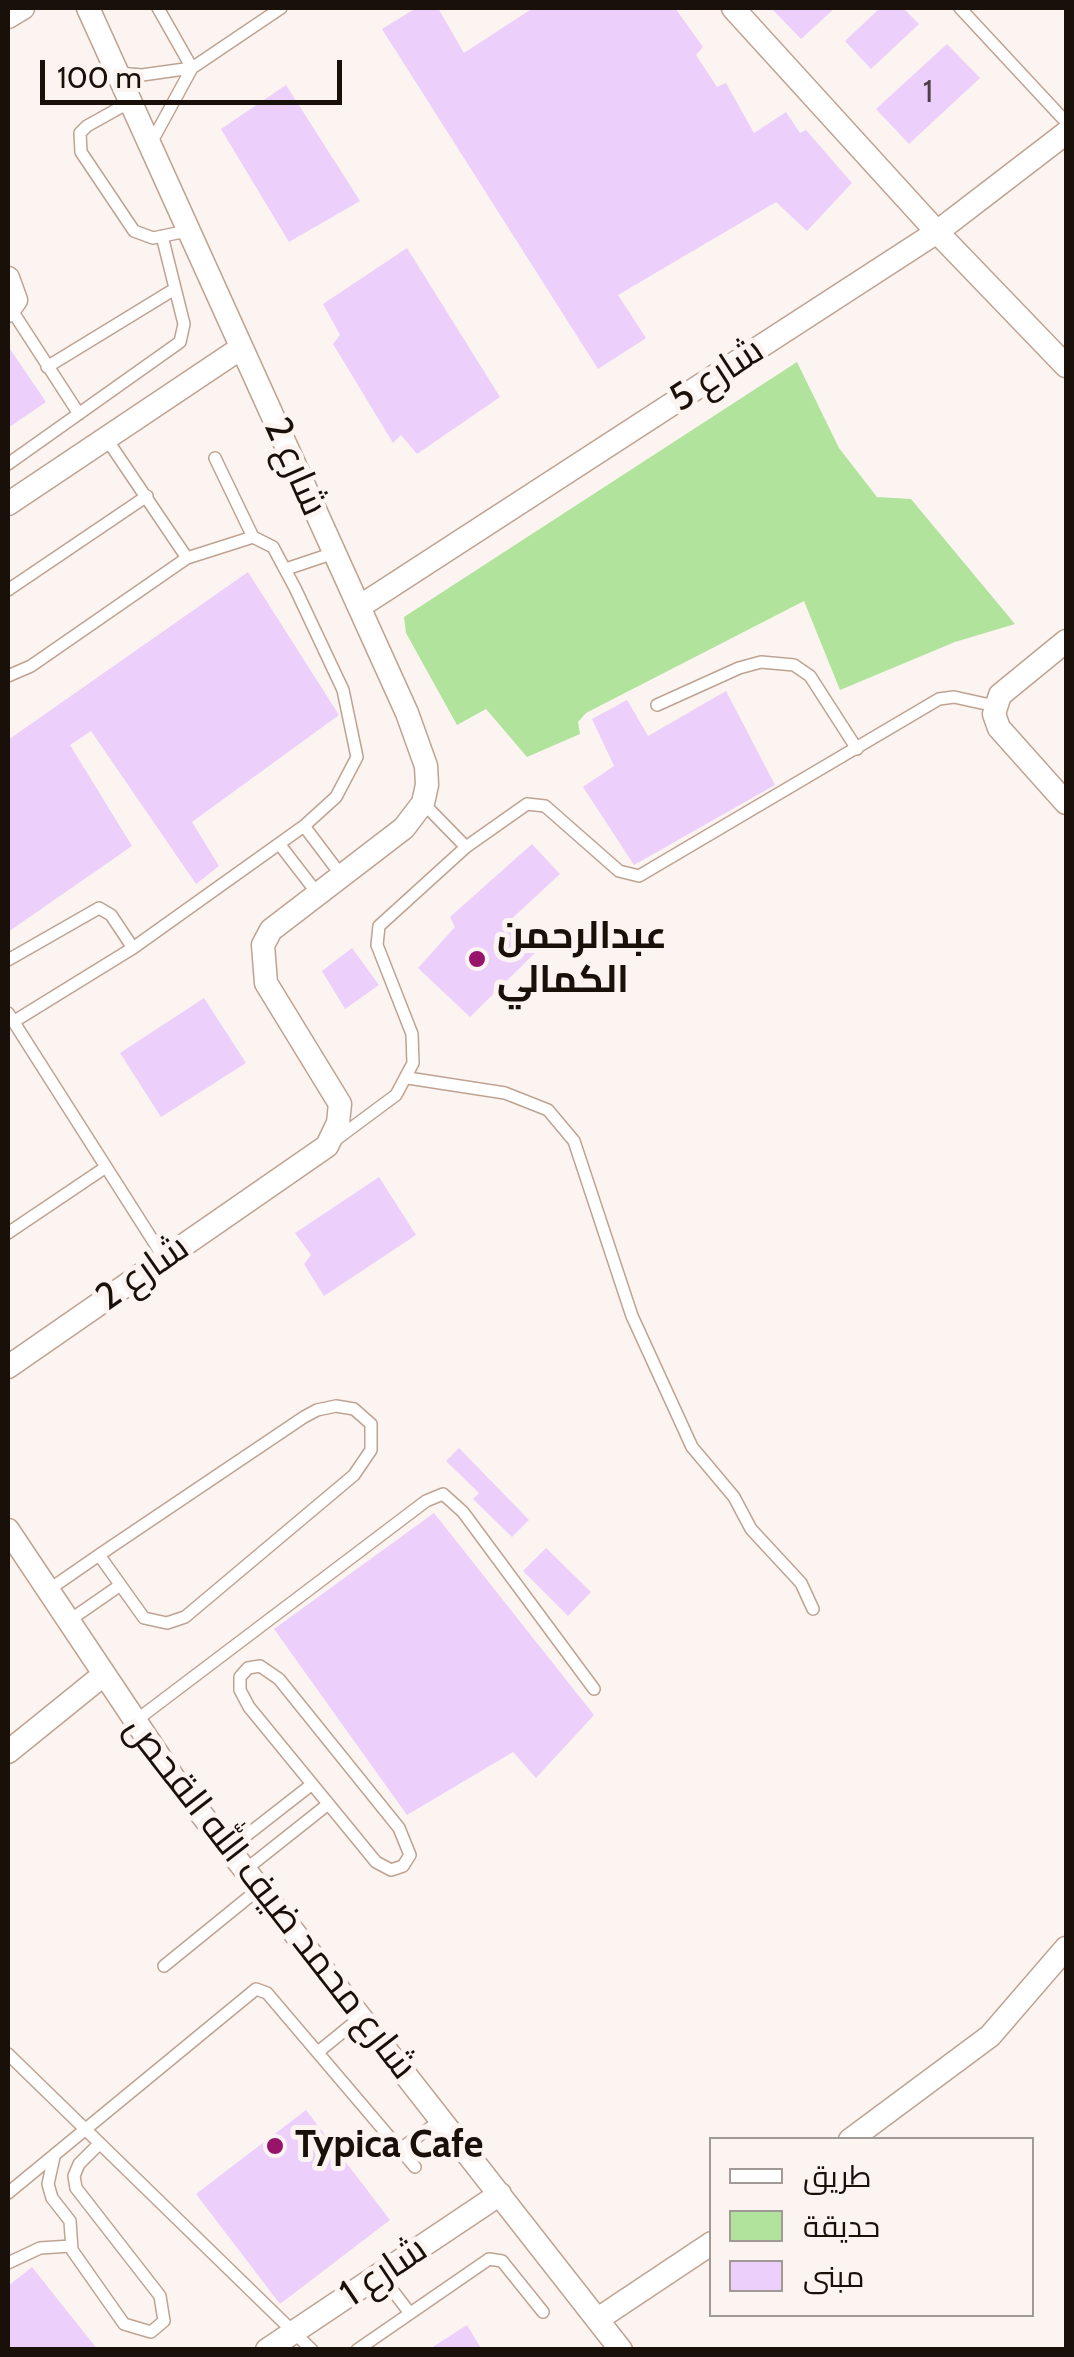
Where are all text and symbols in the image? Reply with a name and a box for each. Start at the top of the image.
scale bar [45,40,348,102]
text: 100 m [57,59,142,96]
house number: 1 [923,74,933,112]
street label: شارع 5 [662,328,772,422]
street label: شارع 2 [253,411,337,523]
place label: عبدالرحمن الكمالي [497,914,667,1004]
marker: عبدالرحمن الكمالي [466,948,488,970]
street label: شارع 2 [88,1225,198,1321]
street label: شارع محمد ضيف الله القحص [114,1707,426,2089]
place label: Typica Cafe [295,2123,483,2169]
marker: Typica Cafe [264,2135,286,2157]
legend [709,2137,1034,2317]
text: طريق [803,2158,872,2195]
text: حديقة [803,2208,880,2245]
street label: شارع 1 [332,2227,436,2317]
text: مبنى [803,2258,864,2295]

